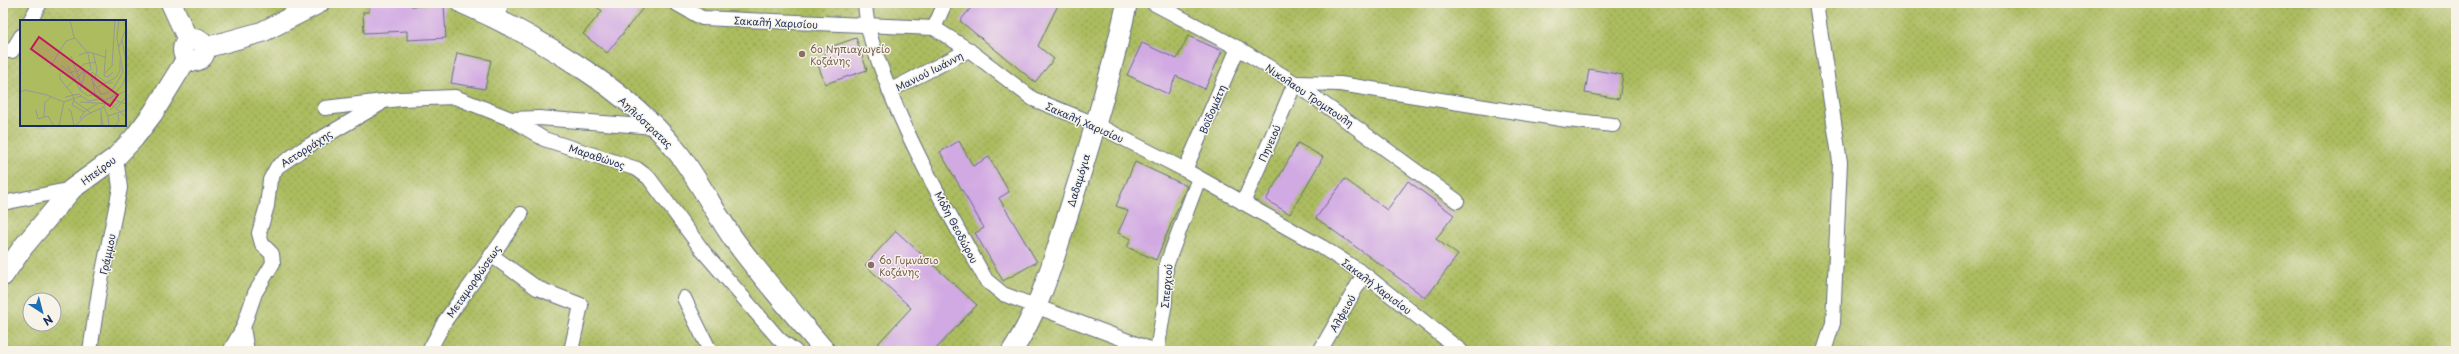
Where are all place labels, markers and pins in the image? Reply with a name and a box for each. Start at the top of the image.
place label: 6ο Νηπιαγωγείο Κοζάνης [810,41,890,68]
marker: 6ο Νηπιαγωγείο Κοζάνης [797,49,807,59]
place label: 6ο Γυμνάσιο Κοζάνης [879,252,939,279]
marker: 6ο Γυμνάσιο Κοζάνης [866,260,876,270]

